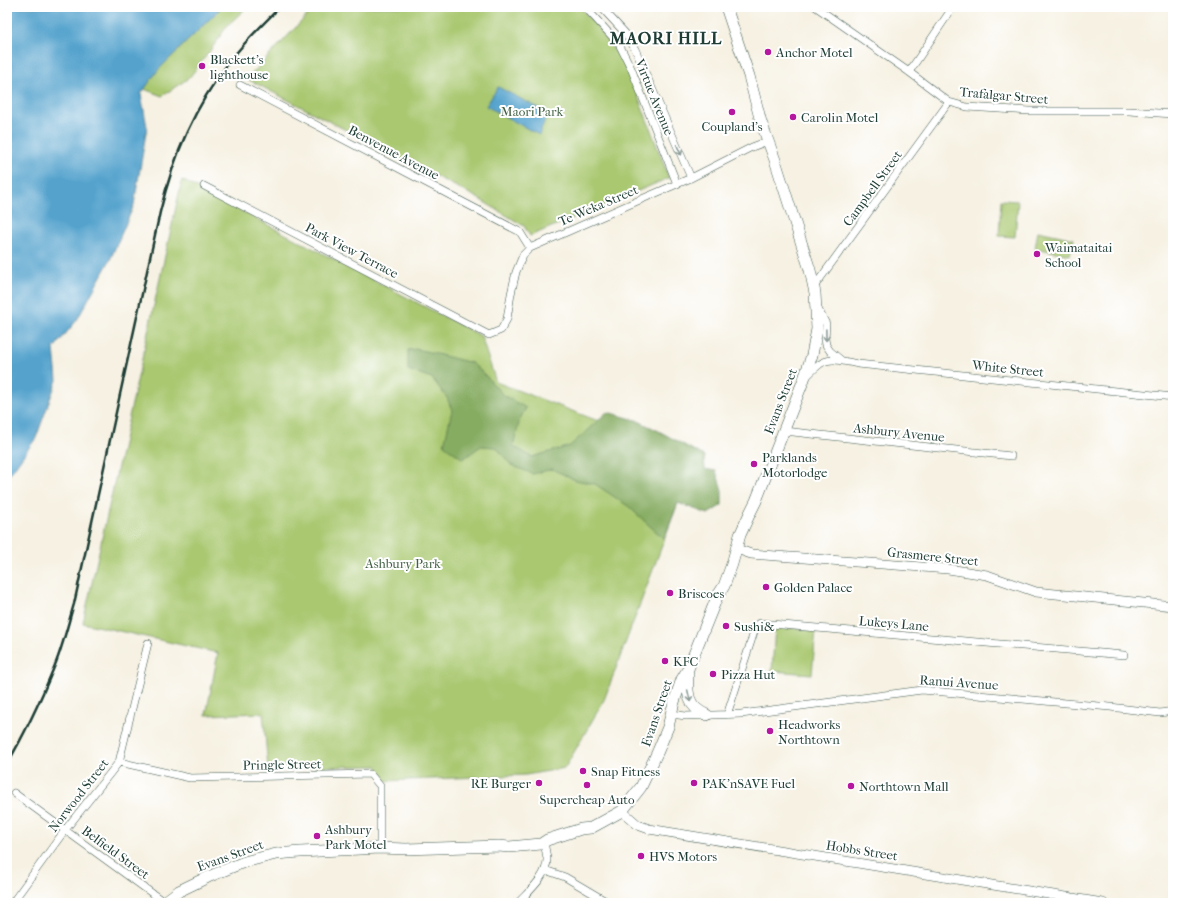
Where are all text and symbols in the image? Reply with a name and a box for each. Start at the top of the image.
district label: MAORI HILL [609,28,722,48]
place label: Anchor Motel [775,45,853,60]
marker: Anchor Motel [763,47,773,57]
place label: Blackett's lighthouse [209,52,269,82]
street label: Virtue Avenue [632,56,677,138]
marker: Blackett's lighthouse [197,61,207,71]
street label: Trafalgar Street [959,84,1049,107]
park label: Maori Park [501,104,564,119]
marker: Coupland's [727,107,737,117]
place label: Carolin Motel [801,110,879,125]
marker: Carolin Motel [788,112,798,122]
place label: Coupland's [701,119,763,134]
street label: Benvenue Avenue [346,122,442,183]
one-way arrow [676,144,683,156]
street label: Campbell Street [840,147,905,229]
street label: Te Weka Street [556,182,641,229]
street label: Park View Terrace [303,220,401,281]
place label: Waimataitai School [1044,240,1113,270]
marker: Waimataitai School [1032,249,1042,259]
one-way arrow [822,328,829,341]
street label: White Street [970,357,1045,380]
street label: Evans Street [761,366,800,436]
street label: Ashbury Avenue [852,420,946,445]
place label: Parklands Motorlodge [762,450,828,480]
marker: Parklands Motorlodge [749,459,759,469]
street label: Grasmere Street [887,544,980,569]
park label: Ashbury Park [364,556,441,571]
place label: Golden Palace [774,580,853,595]
marker: Golden Palace [761,582,771,592]
place label: Briscoes [678,586,724,601]
marker: Briscoes [665,588,675,598]
street label: Lukeys Lane [858,613,930,634]
place label: Sushi& [734,619,775,634]
marker: Sushi& [721,621,731,631]
place label: KFC [673,654,698,669]
marker: KFC [660,656,670,666]
place label: Pizza Hut [721,667,775,682]
marker: Pizza Hut [708,669,718,679]
street label: Ranui Avenue [919,672,999,693]
street label: Evans Street [638,677,675,748]
one-way arrow [686,690,694,703]
place label: Headworks Northtown [778,717,841,747]
marker: Headworks Northtown [765,726,775,736]
street label: Norwood Street [45,756,112,835]
street label: Pringle Street [243,756,322,773]
place label: Snap Fitness [591,764,660,779]
marker: Snap Fitness [578,766,588,776]
place label: RE Burger [471,776,531,791]
place label: PAK'nSAVE Fuel [702,776,795,791]
marker: RE Burger [534,778,544,788]
marker: PAK'nSAVE Fuel [689,778,699,788]
place label: Northtown Mall [859,779,949,794]
marker: Supercheap Auto [582,780,592,790]
marker: Northtown Mall [846,781,856,791]
place label: Supercheap Auto [539,792,635,807]
place label: Ashbury Park Motel [324,822,387,852]
street label: Belfield Street [79,823,153,882]
marker: Ashbury Park Motel [312,831,322,841]
street label: Evans Street [195,836,266,874]
street label: Hobbs Street [825,837,899,864]
place label: HVS Motors [649,849,717,864]
marker: HVS Motors [636,851,646,861]

